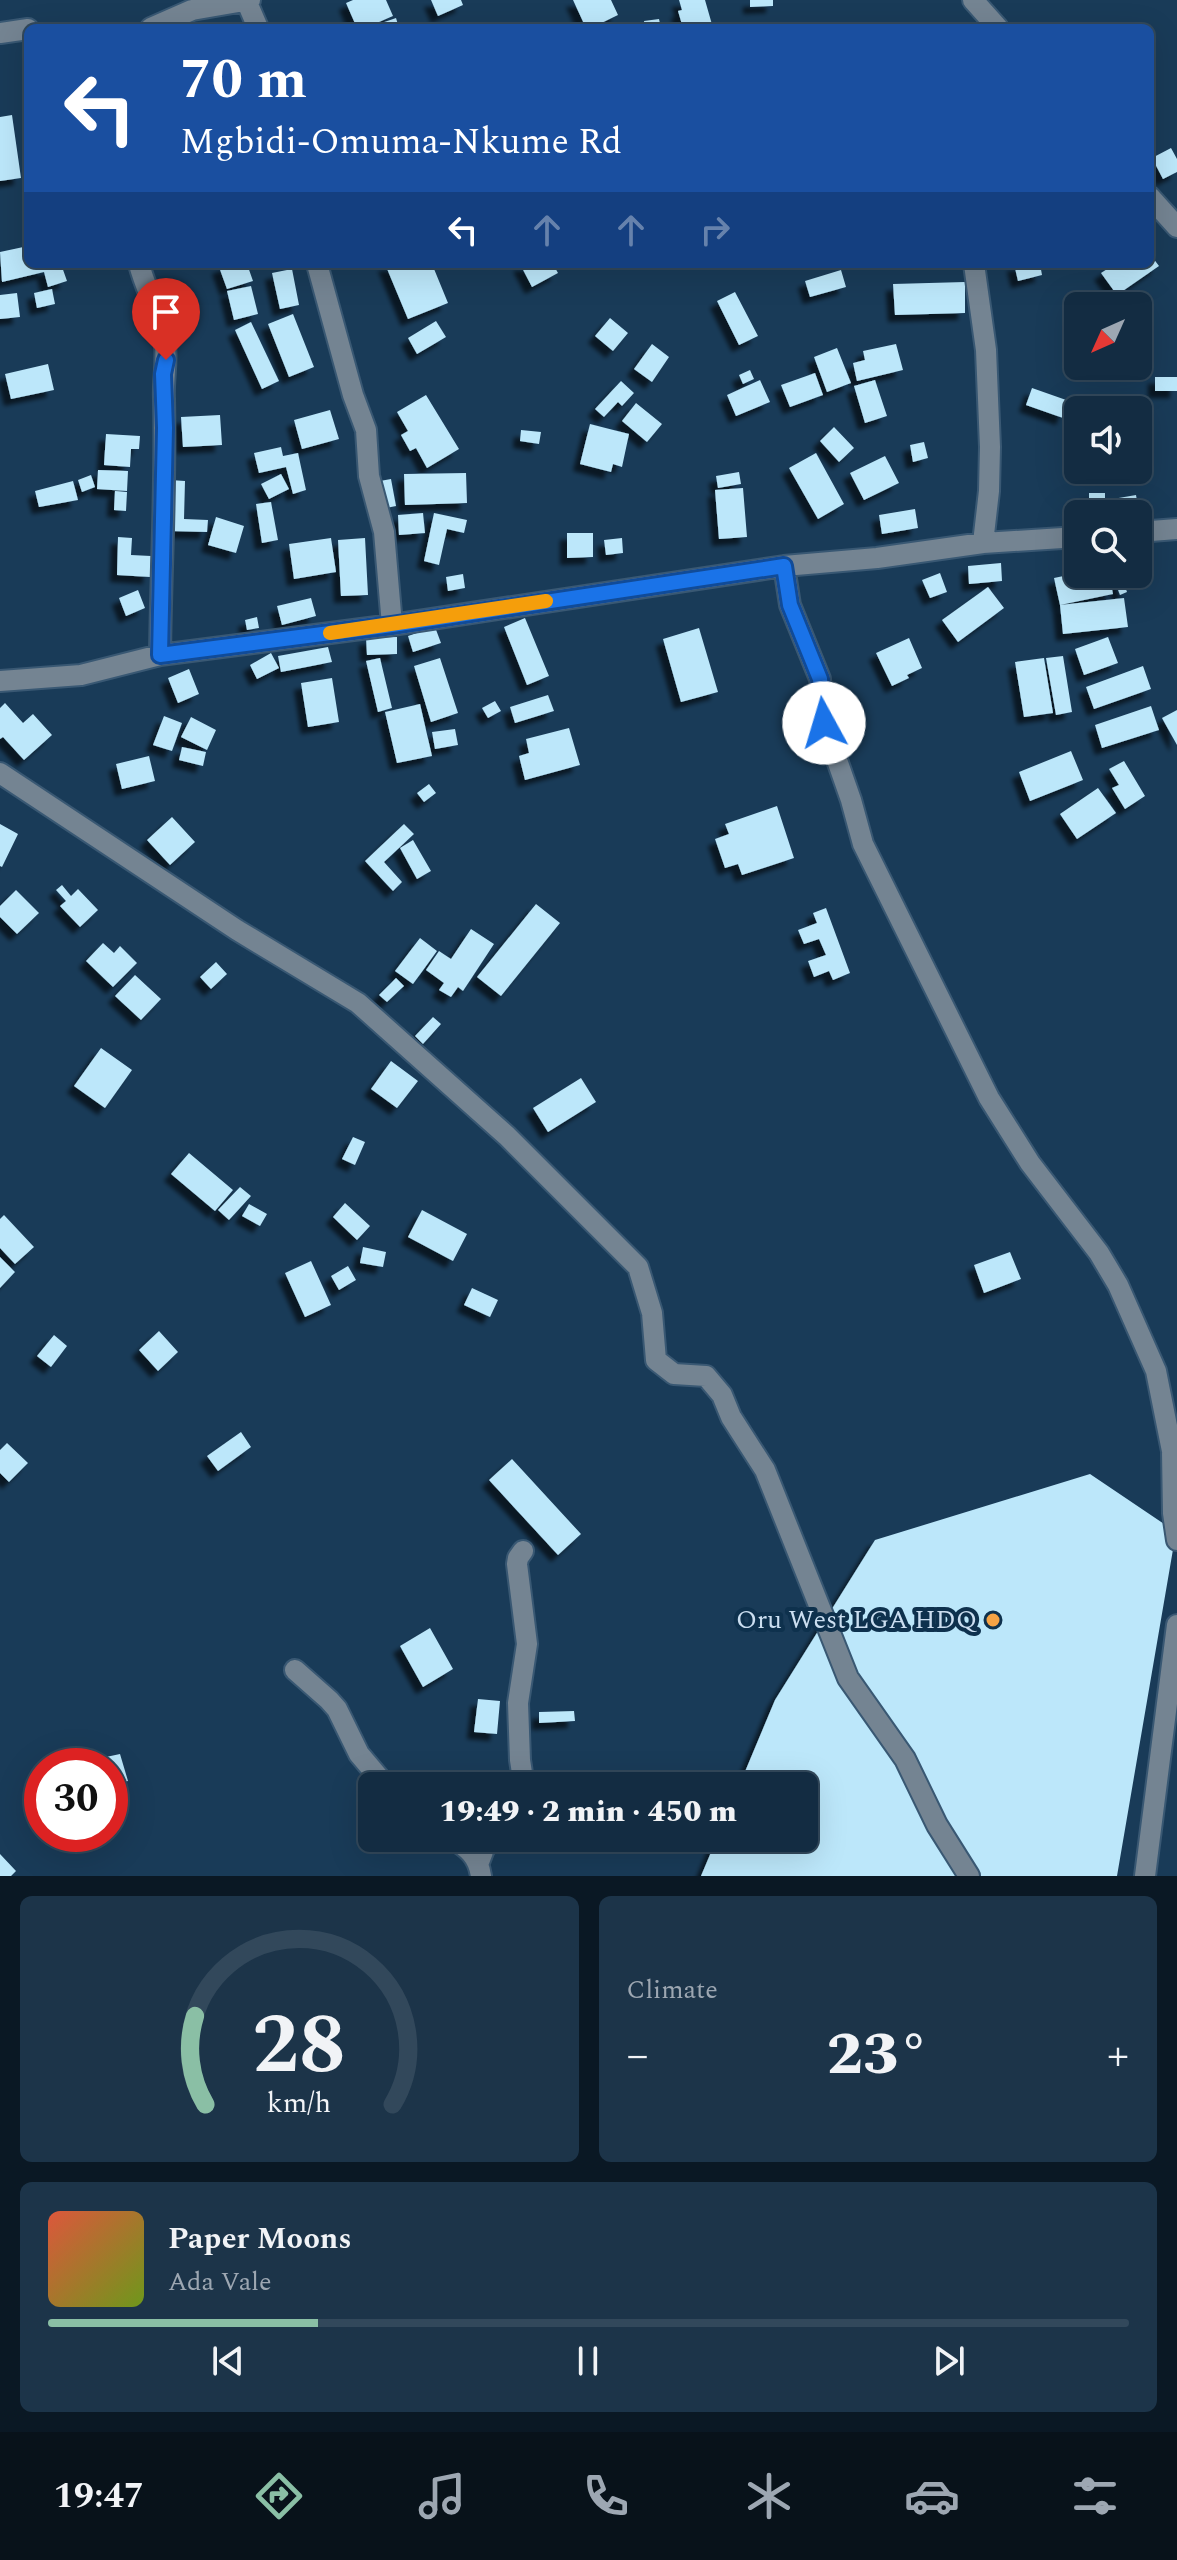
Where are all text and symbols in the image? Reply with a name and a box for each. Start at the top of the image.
text: 70 m [180,38,307,123]
icon: left [48,56,152,160]
text: Mgbidi-Omuma-Nkume Rd [180,115,622,170]
icon: left [441,208,485,252]
icon: ahead [525,208,569,252]
icon: ahead [609,208,653,252]
icon: right [693,208,737,252]
pin [132,278,200,360]
icon: arrive [144,290,188,334]
north arrow [1064,292,1152,380]
map controls [1064,292,1152,588]
button: sound [1064,396,1152,484]
button: search [1064,500,1152,588]
position arrow [782,681,866,765]
place label: Oru West LGA HDQ [736,1600,977,1640]
marker: Oru West LGA HDQ [984,1611,1002,1629]
speed limit sign: 30 [24,1748,128,1852]
text: 19:49 · 2 min · 450 m [439,1789,737,1835]
text: Climate [627,1970,718,2010]
text: 28 [253,1983,346,2110]
text: 23° [827,2009,929,2101]
text: − [627,2022,649,2089]
text: + [1107,2022,1129,2089]
text: km/h [267,2082,331,2125]
text: Paper Moons [168,2216,352,2262]
text: Ada Vale [168,2262,271,2302]
icon: previous [206,2339,250,2383]
icon: pause [566,2339,610,2383]
icon: next [927,2339,971,2383]
icon: directions [251,2468,307,2524]
icon: music [414,2468,470,2524]
icon: phone [578,2468,634,2524]
icon: climate [741,2468,797,2524]
icon: car [904,2468,960,2524]
icon: filters [1067,2468,1123,2524]
text: 19:47 [54,2469,144,2524]

